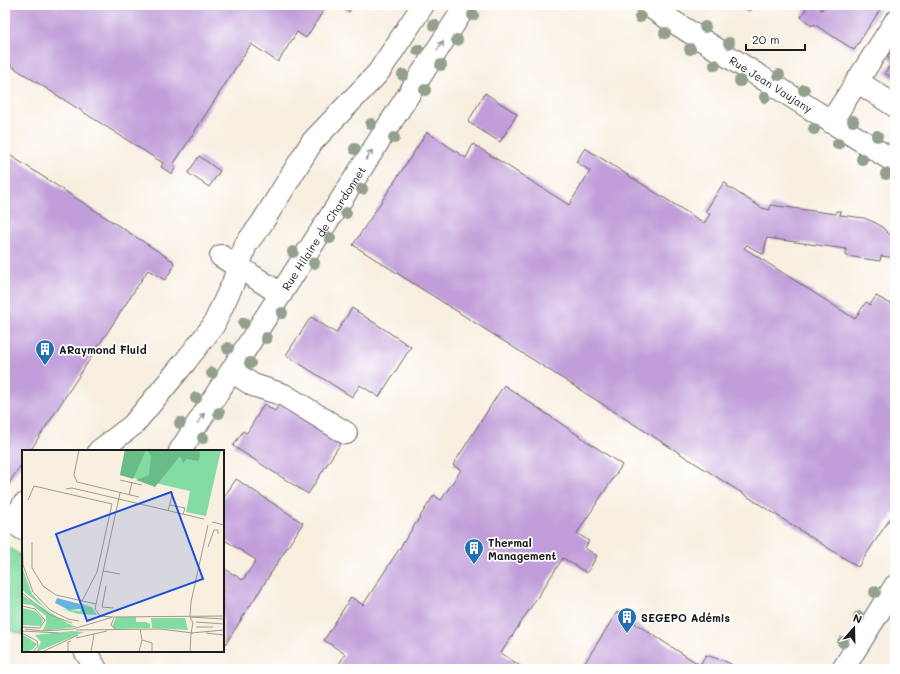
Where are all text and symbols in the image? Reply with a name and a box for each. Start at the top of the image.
scale bar [746,26,805,52]
text: 20 m [752,31,780,47]
one-way arrow [436,40,444,52]
street label: Rue Jean Vaujany [727,52,816,116]
one-way arrow [366,149,374,161]
street label: Rue Hilaire de Chardonnet [278,163,369,293]
building icon: ARaymond Fluid [34,338,56,366]
place label: ARaymond Fluid [59,342,147,357]
one-way arrow [198,412,206,424]
inset map [22,450,224,652]
place label: Thermal Management [488,535,556,563]
building icon: Thermal Management [463,537,485,565]
building icon: SEGEPO Adémis [616,606,638,634]
north arrow [834,608,874,648]
place label: SEGEPO Adémis [641,610,730,625]
text: N [851,610,864,627]

